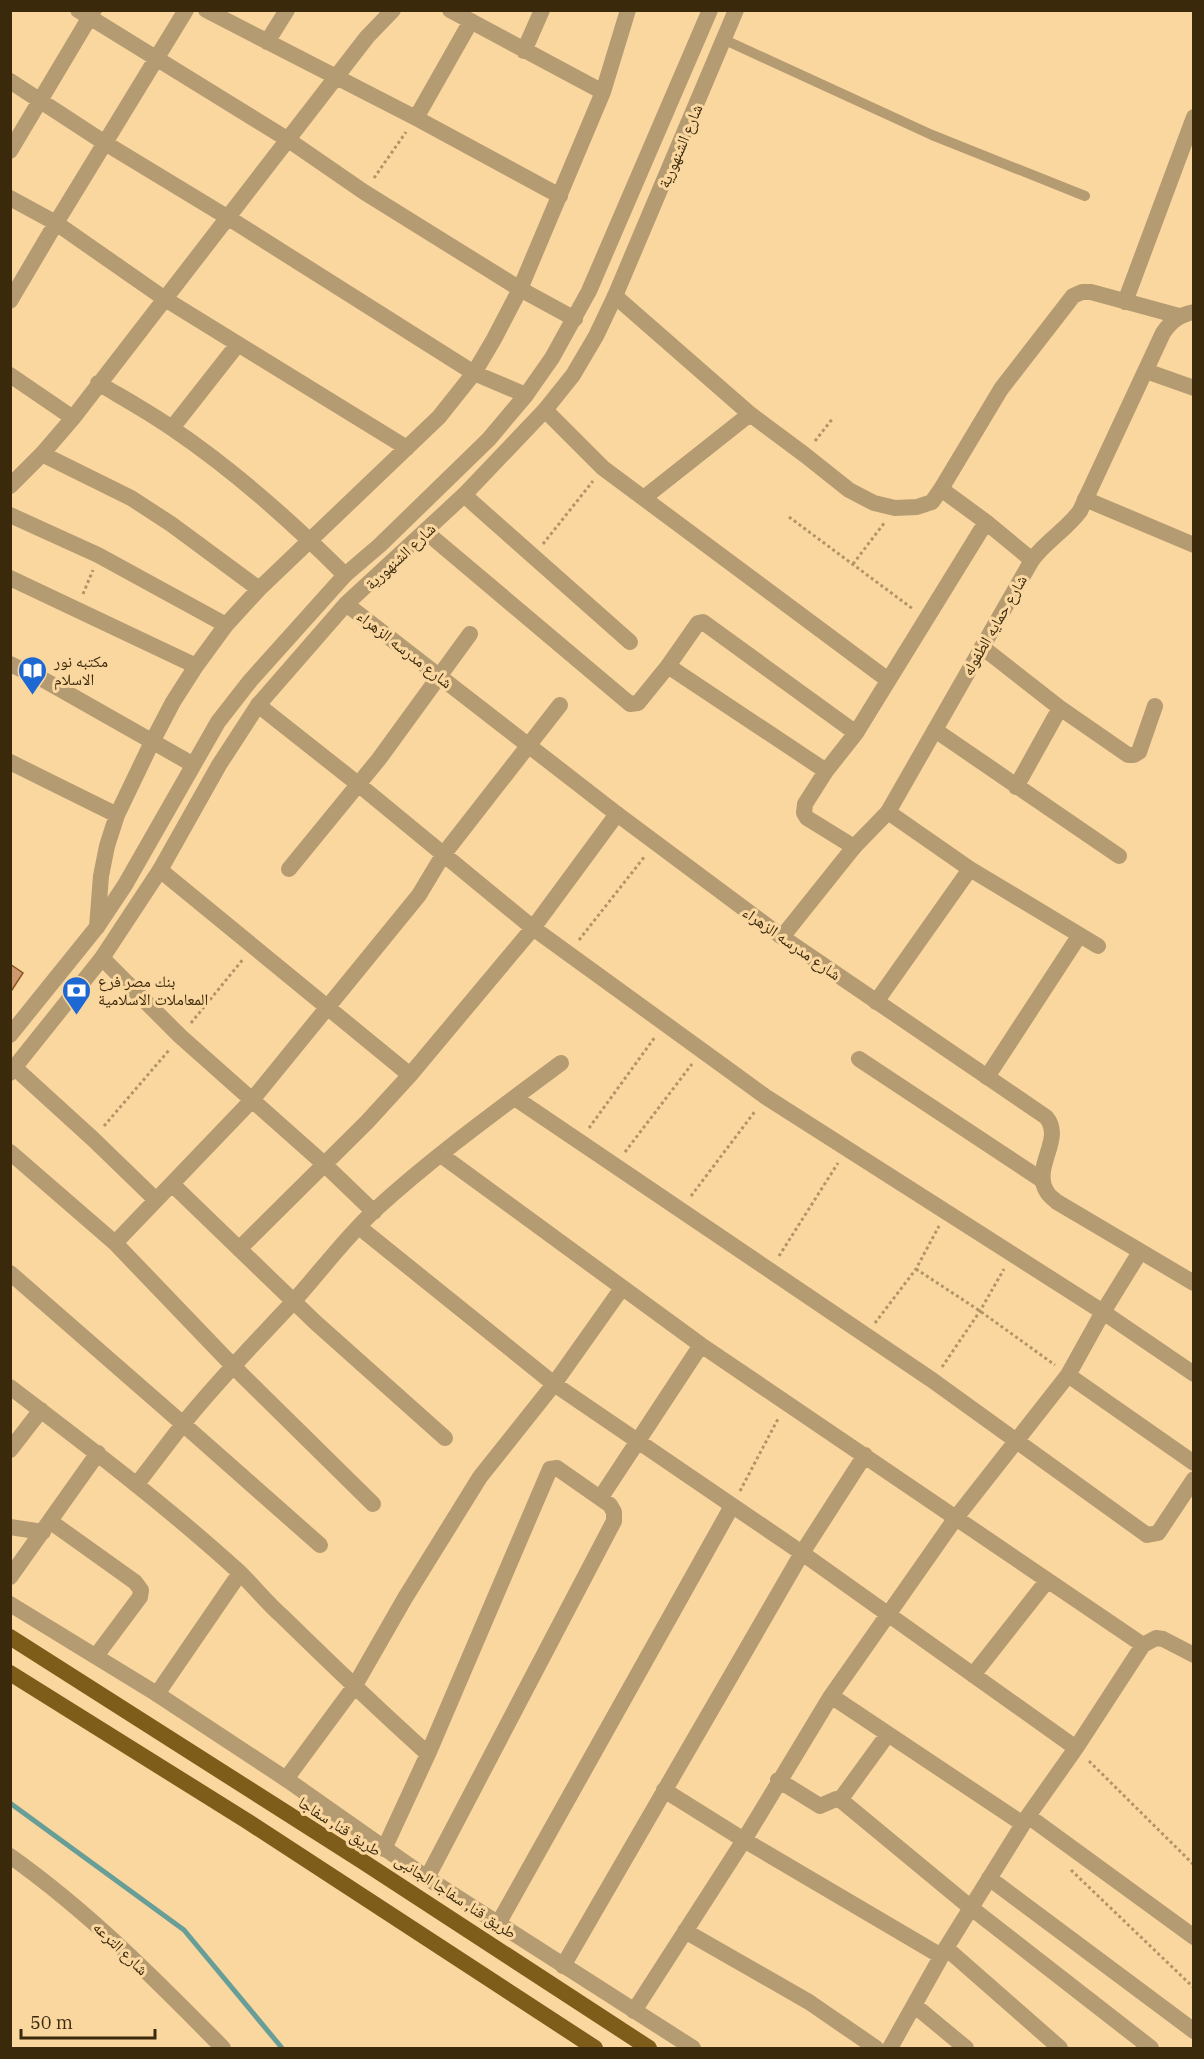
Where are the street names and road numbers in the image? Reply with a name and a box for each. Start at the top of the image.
street label: شارع الشنهورية [653,101,708,191]
street label: شارع الشنهورية [361,518,440,594]
street label: شارع حمايه الطفوله [957,571,1032,679]
street label: شارع مدرسه الزهراء [353,605,457,693]
street label: شارع مدرسه الزهراء [738,902,845,985]
street label: طريق قنا, سفاجا [294,1792,385,1861]
street label: طريق قنا, سفاجا الجانبى [391,1849,520,1944]
street label: شارع الترعه [89,1917,153,1980]

